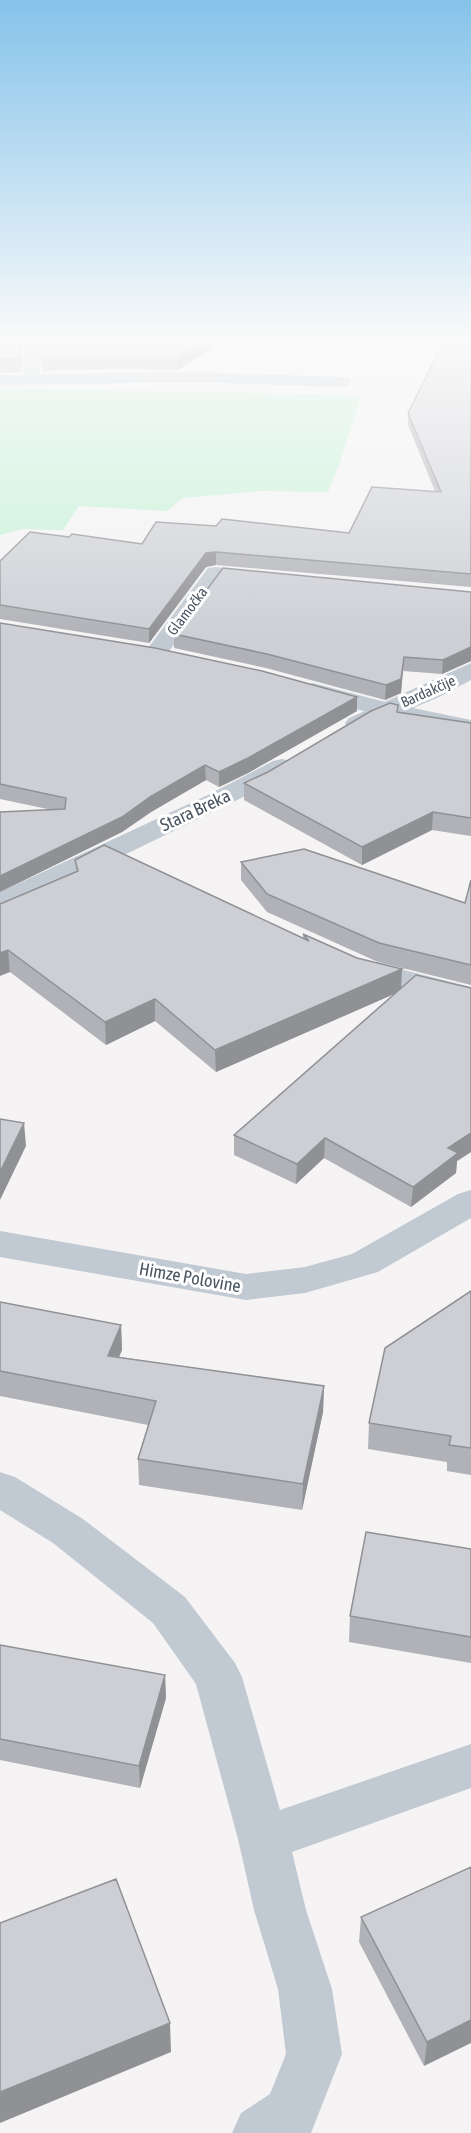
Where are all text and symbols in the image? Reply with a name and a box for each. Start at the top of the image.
street label: Glamočka [163,584,211,638]
street label: Bardakčije [398,671,458,711]
street label: Stara Breka [156,785,234,835]
street label: Himze Polovine [137,1258,243,1296]

